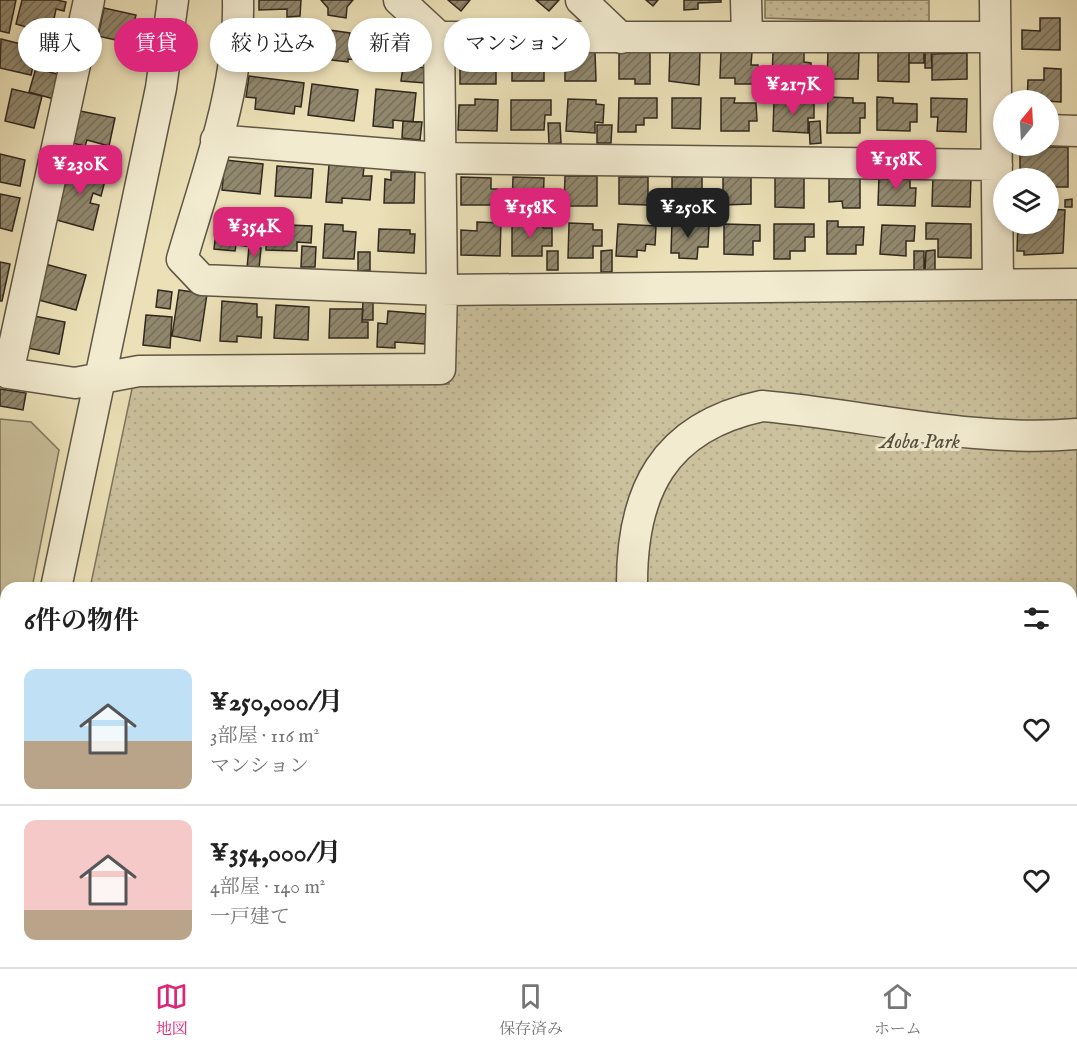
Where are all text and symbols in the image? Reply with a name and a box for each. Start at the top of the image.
chip: 購入 [18,18,102,72]
chip: 賃貸 [114,18,198,72]
chip: 絞り込み [210,18,336,72]
chip: 新着 [348,18,432,72]
chip: マンション [444,18,590,72]
pin: ¥217K [751,65,835,116]
text: ¥217K [765,72,821,97]
north arrow [993,90,1059,156]
map controls [993,90,1059,234]
pin: ¥158K [854,140,938,191]
pin: ¥230K [38,145,122,196]
text: ¥158K [870,147,922,172]
text: ¥230K [52,152,108,177]
button: layers [993,168,1059,234]
pin: ¥158K [488,188,572,239]
pin: ¥250K [646,188,730,239]
text: ¥158K [504,195,556,220]
text: ¥250K [660,195,716,220]
pin: ¥354K [212,207,296,258]
text: ¥354K [227,214,281,239]
park label: Aoba Park [878,429,961,456]
icon: filters [1020,602,1053,635]
text: 6件の物件 [24,605,139,638]
text: ¥250,000/月 [210,686,343,719]
icon: home [72,693,144,765]
icon: heart [1020,713,1053,746]
text: 3部屋 · 116 m² [210,724,319,749]
text: マンション [210,754,309,779]
text: ¥354,000/月 [210,837,342,870]
icon: home [72,844,144,916]
icon: heart [1020,864,1053,897]
text: 4部屋 · 140 m² [210,875,325,900]
text: 一戸建て [210,905,290,930]
tab: 地図 [155,980,188,1040]
tab: 保存済み [499,980,563,1040]
tab: ホーム [874,980,922,1040]

